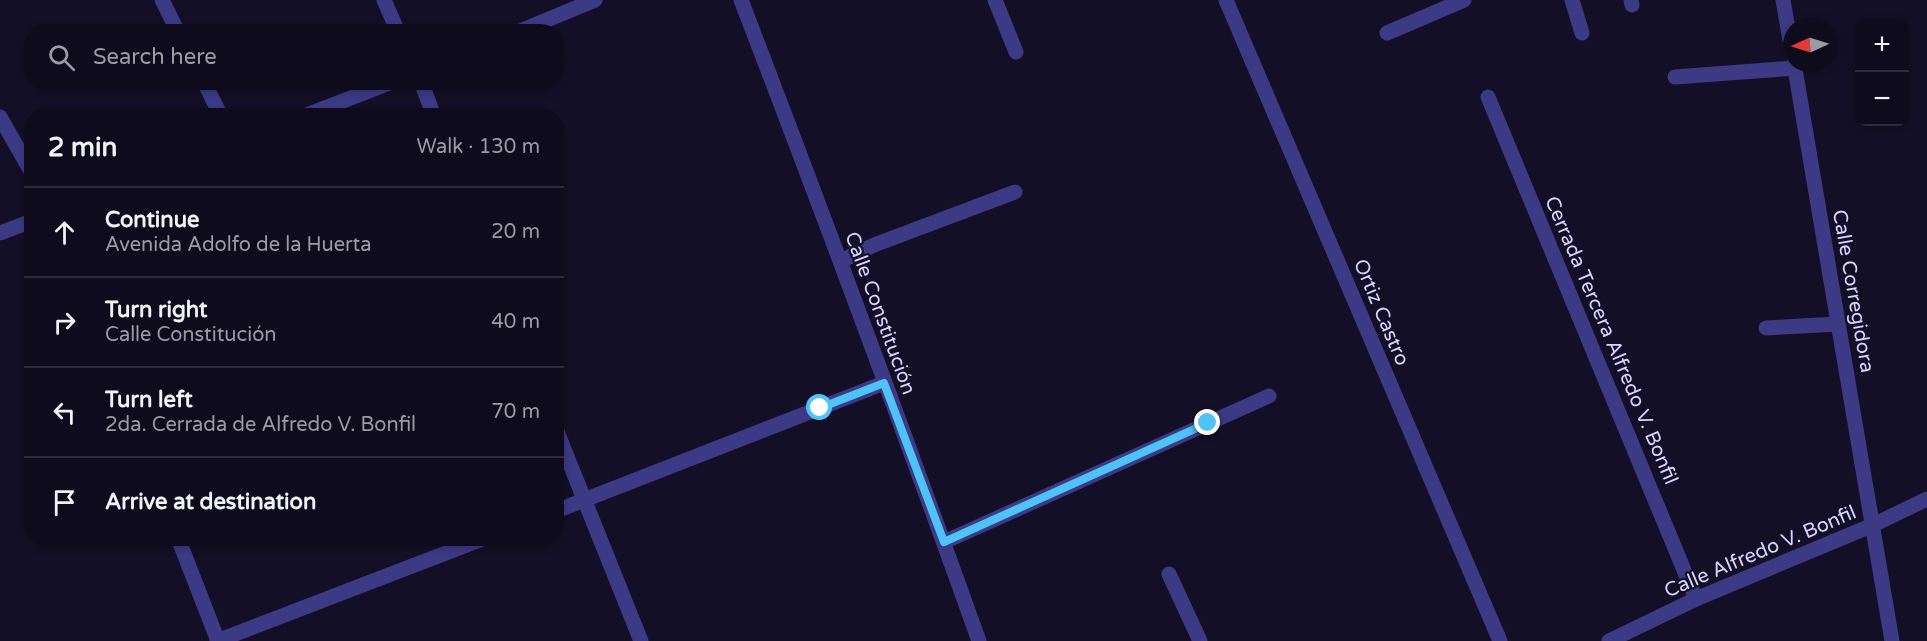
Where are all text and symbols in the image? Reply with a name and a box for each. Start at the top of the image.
north arrow [1783,18,1837,72]
map controls [1855,18,1909,126]
button: + [1855,18,1909,72]
search box [24,24,564,90]
icon: search [45,41,78,74]
text: Search here [93,44,217,70]
button: − [1855,72,1909,126]
text: 2 min [48,132,117,163]
text: Walk · 130 m [417,135,540,159]
street label: Cerrada Tercera Alfredo V. Bonfil [1539,193,1683,488]
text: Continue [105,207,200,233]
street label: Calle Corregidora [1827,208,1879,374]
icon: ahead [48,216,81,249]
text: 20 m [491,220,540,244]
street label: Calle Constitución [839,229,921,398]
text: Avenida Adolfo de la Huerta [105,233,372,257]
street label: Ortiz Castro [1348,256,1414,369]
text: Turn right [105,297,207,323]
icon: right [48,306,81,339]
text: 40 m [491,310,540,334]
text: Calle Constitución [105,323,276,347]
text: Turn left [105,387,193,413]
route start [806,394,832,420]
icon: left [48,396,81,429]
text: 70 m [491,400,540,424]
route end [1194,409,1220,435]
text: 2da. Cerrada de Alfredo V. Bonfil [105,413,416,437]
icon: arrive [48,486,81,519]
text: Arrive at destination [105,489,316,515]
street label: Calle Alfredo V. Bonfil [1661,501,1860,603]

